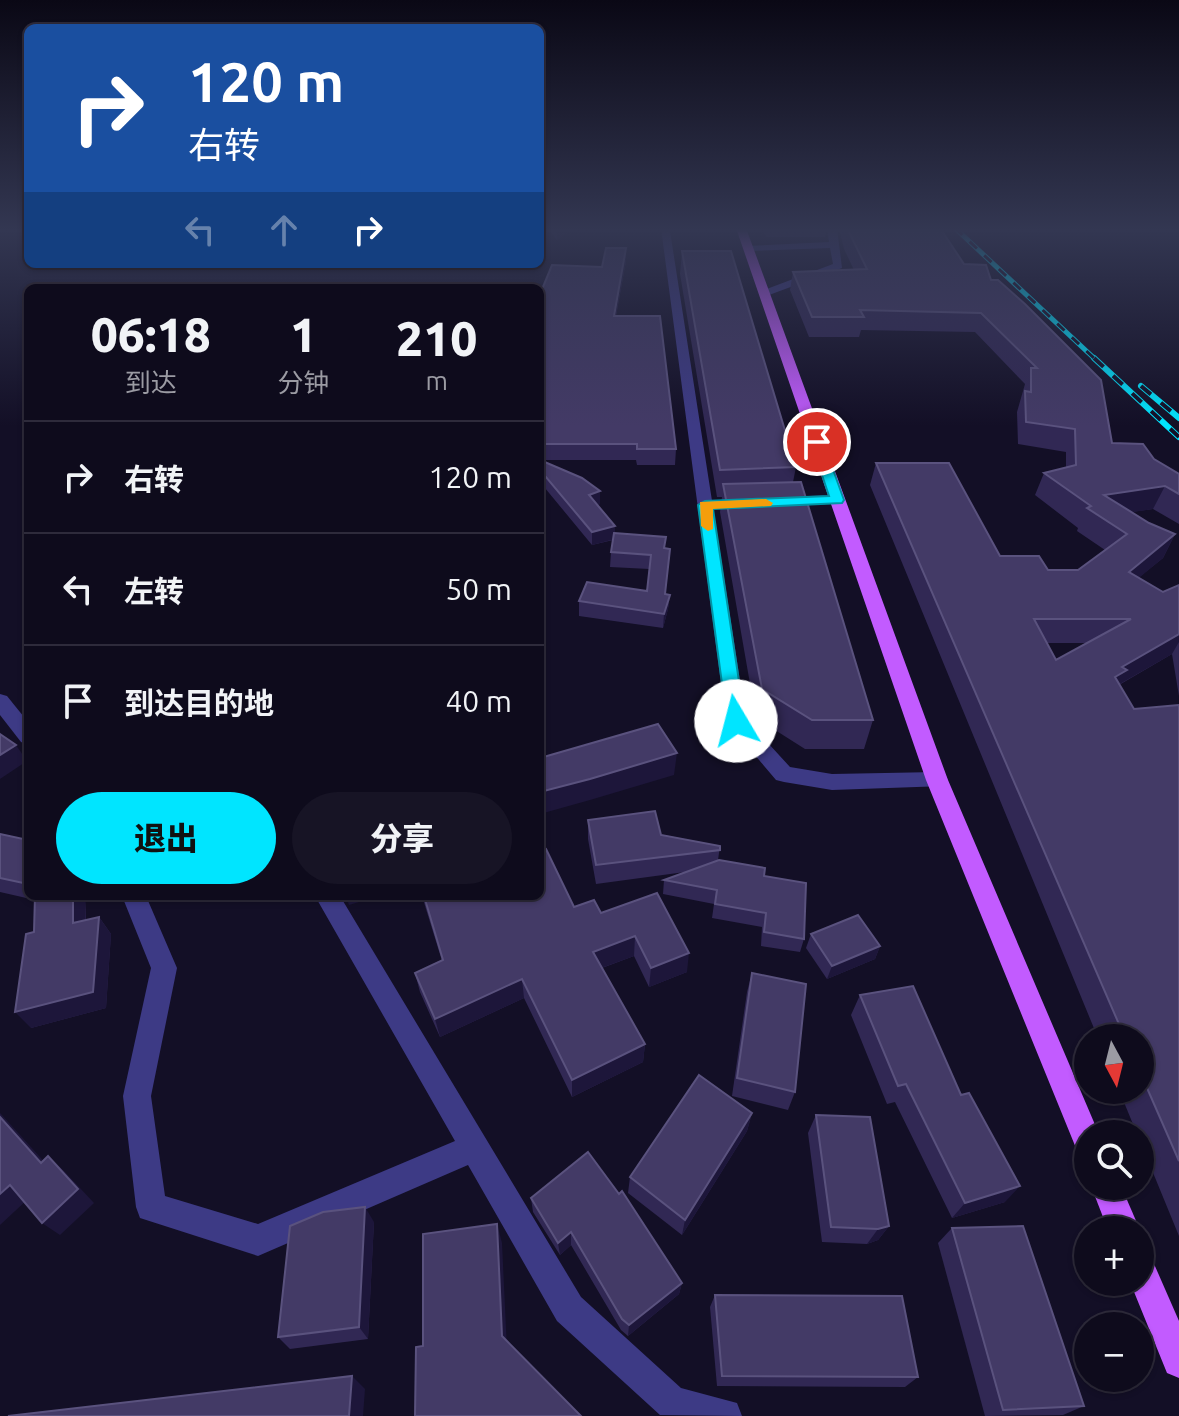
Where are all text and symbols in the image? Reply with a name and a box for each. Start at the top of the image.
text: 120 m [188,50,344,113]
icon: right [56,56,160,160]
text: 右转 [188,124,260,165]
icon: left [178,208,222,252]
icon: ahead [262,208,306,252]
icon: right [346,208,390,252]
text: 06:18 [91,307,211,361]
text: 1 [290,307,317,361]
text: 210 [396,311,477,365]
text: m [425,366,448,395]
text: 到达 [125,368,177,397]
text: 分钟 [277,368,329,397]
pin [783,408,851,476]
icon: arrive [795,420,839,464]
icon: right [56,455,100,499]
text: 120 m [428,460,512,494]
text: 右转 [124,462,184,496]
icon: left [56,567,100,611]
text: 50 m [445,572,512,606]
text: 左转 [124,574,184,608]
icon: arrive [56,679,100,723]
position arrow [694,679,778,763]
text: 40 m [445,684,512,718]
text: 到达目的地 [124,686,274,720]
button: 退出 [56,792,276,884]
button: 分享 [292,792,512,884]
north arrow [1074,1024,1154,1104]
map controls [1074,1024,1154,1392]
button: search [1074,1120,1154,1200]
button: + [1074,1216,1154,1296]
button: − [1074,1312,1154,1392]

